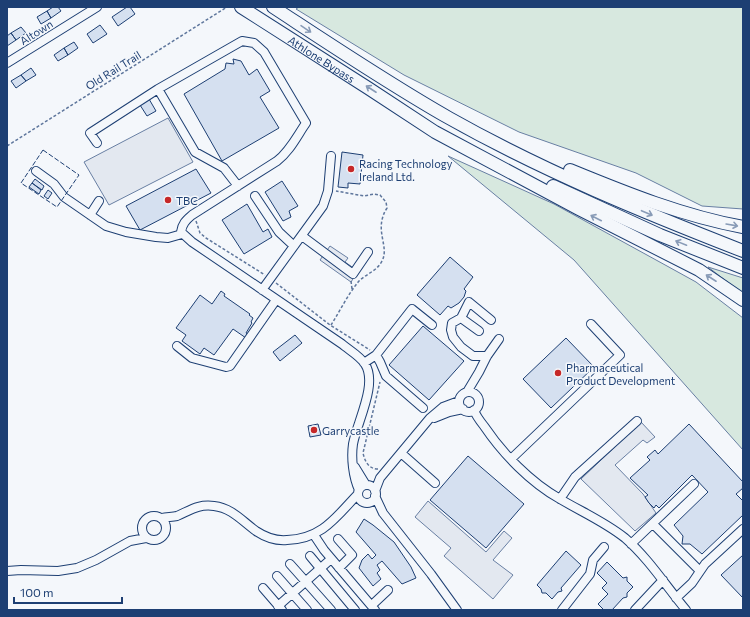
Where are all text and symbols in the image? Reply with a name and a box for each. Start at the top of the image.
street label: Altown [17,17,55,47]
one-way arrow [300,25,312,33]
street label: Athlone Bypass [286,33,358,85]
street label: Old Rail Trail [83,48,143,92]
one-way arrow [366,85,377,93]
place label: Racing Technology Ireland Ltd. [359,157,453,183]
marker: Racing Technology Ireland Ltd. [346,164,356,174]
place label: TBC [176,194,198,207]
marker: TBC [163,195,173,205]
one-way arrow [640,210,652,217]
one-way arrow [590,214,602,221]
one-way arrow [725,221,738,229]
one-way arrow [675,238,687,246]
one-way arrow [706,274,717,282]
place label: Pharmaceutical Product Development [566,361,676,387]
marker: Pharmaceutical Product Development [553,368,563,378]
place label: Garrycastle [322,424,380,437]
marker: Garrycastle [309,425,319,435]
scale bar [14,579,122,605]
text: 100 m [20,585,54,599]

